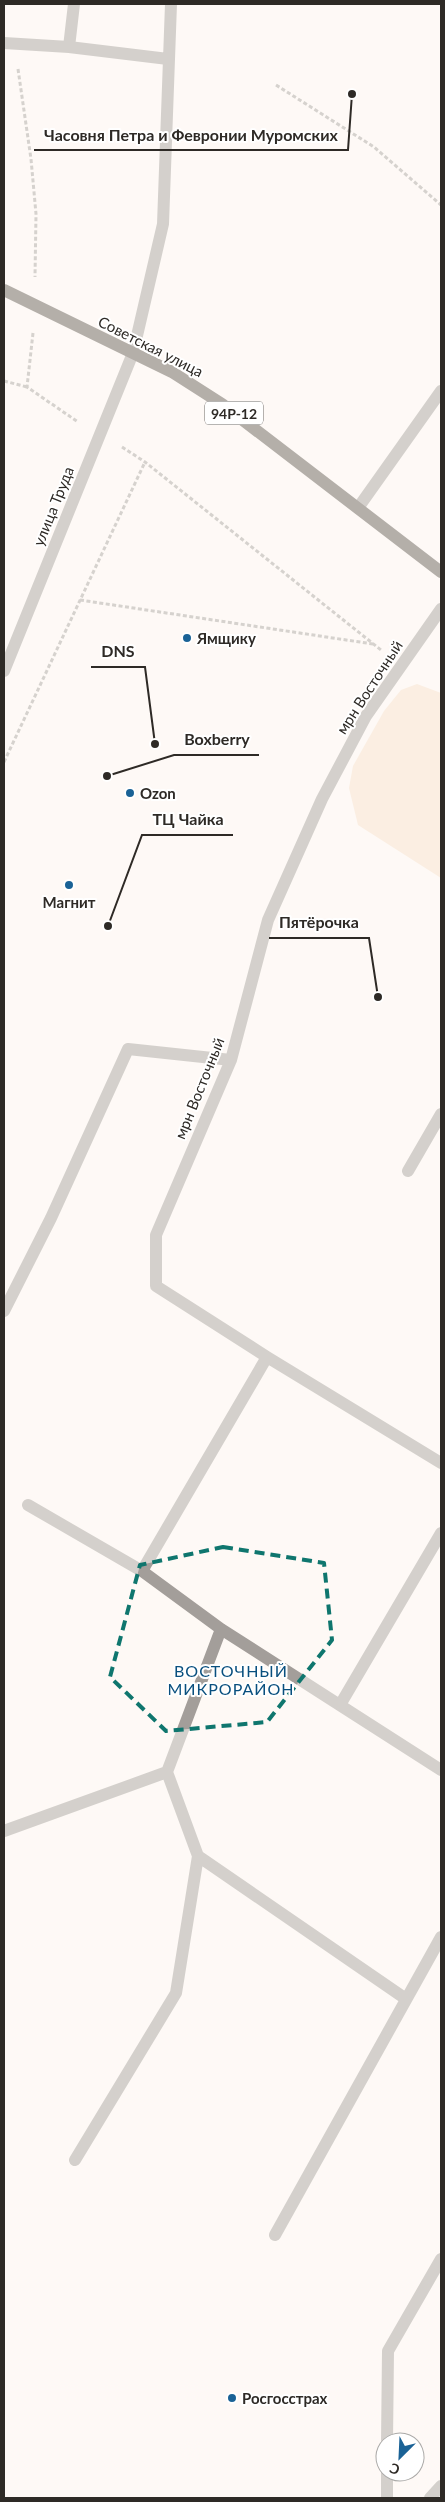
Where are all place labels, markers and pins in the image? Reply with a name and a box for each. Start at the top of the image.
callout: Часовня Петра и Февронии Муромских [34,119,348,150]
place label: Ямщику [196,629,256,647]
marker: Ямщику [181,632,193,644]
callout: DNS [91,636,145,667]
callout: Boxberry [174,724,259,755]
place label: Ozon [140,784,176,802]
marker: Ozon [124,787,136,799]
callout: ТЦ Чайка [142,804,233,835]
marker: Магнит [63,879,75,891]
place label: Магнит [43,893,96,911]
callout: Пятёрочка [269,907,369,938]
place label: Росгосстрах [242,2389,328,2407]
marker: Росгосстрах [226,2392,238,2404]

